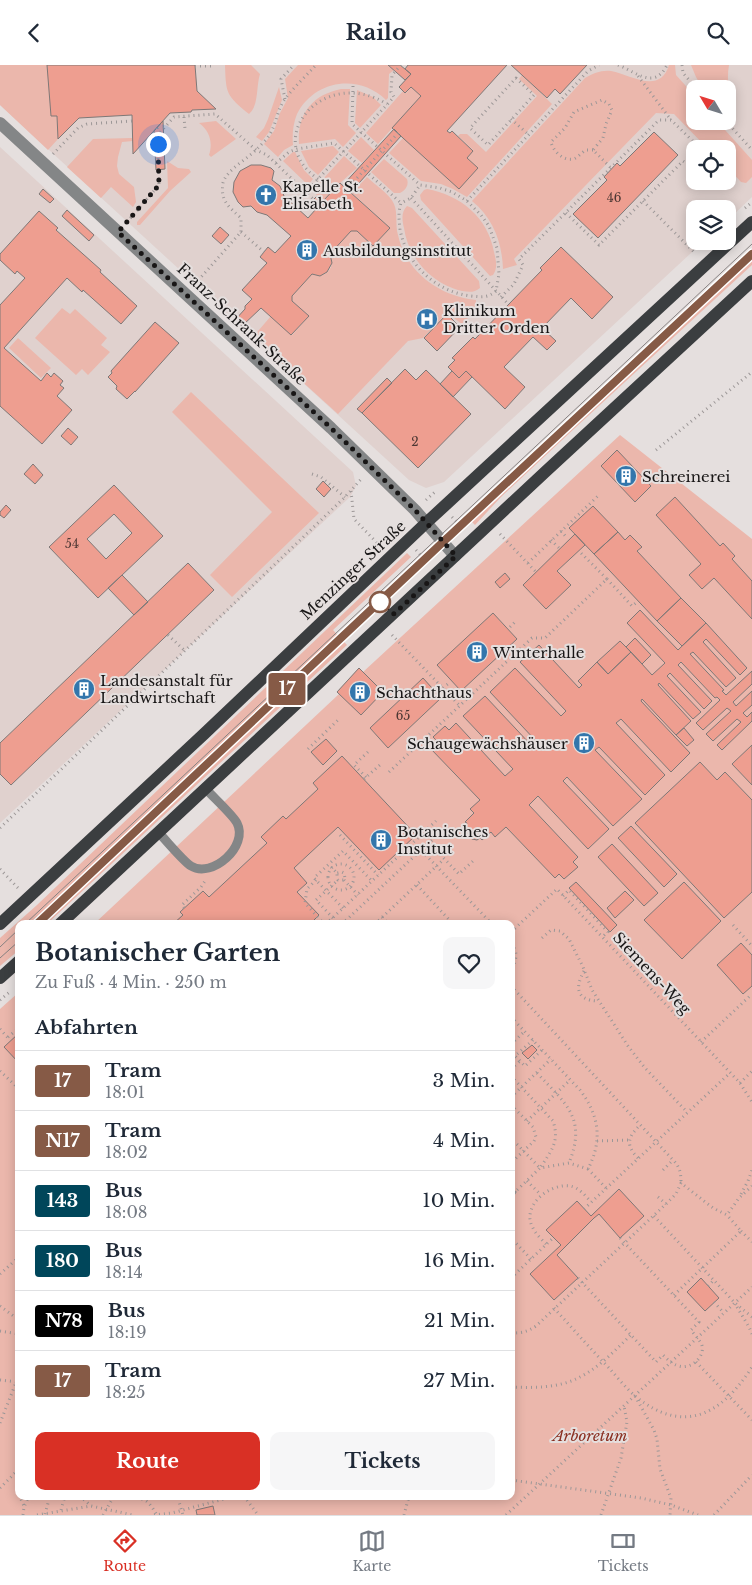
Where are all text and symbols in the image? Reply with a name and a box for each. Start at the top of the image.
icon: back [20,19,48,47]
text: Railo [346,19,406,46]
icon: search [704,19,732,47]
north arrow [686,80,736,130]
map controls [686,80,736,250]
your location [146,132,171,157]
button: locate [686,140,736,190]
place label: Kapelle St. Elisabeth [282,177,363,213]
church icon: Kapelle St. Elisabeth [254,183,278,207]
house number: 46 [607,190,622,205]
button: layers [686,200,736,250]
building icon: Ausbildungsinstitut [295,238,319,262]
place label: Ausbildungsinstitut [322,241,472,260]
street label: Franz-Schrank-Straße [173,259,311,389]
place label: Klinikum Dritter Orden [443,301,550,337]
hospital icon: Klinikum Dritter Orden [415,307,439,331]
house number: 2 [411,434,419,449]
building icon: Schreinerei [614,464,638,488]
place label: Schreinerei [642,467,730,486]
street label: Menzinger Straße [296,516,410,624]
house number: 54 [65,536,79,551]
unlabelled marker [369,591,391,613]
building icon: Winterhalle [465,640,489,664]
place label: Winterhalle [492,643,584,662]
place label: Landesanstalt für Landwirtschaft [100,671,234,707]
line badge: 17 [264,673,310,705]
building icon: Landesanstalt für Landwirtschaft [72,677,96,701]
text: 17 [278,678,296,700]
building icon: Schachthaus [348,680,372,704]
place label: Schachthaus [376,683,472,702]
house number: 65 [396,708,410,723]
building icon: Schaugewächshäuser [572,731,596,755]
place label: Schaugewächshäuser [407,734,569,753]
place label: Botanisches Institut [397,822,489,858]
building icon: Botanisches Institut [369,828,393,852]
street label: Siemens-Weg [609,928,696,1019]
button: heart [443,937,495,989]
text: Botanischer Garten [35,938,280,967]
text: Zu Fuß · 4 Min. · 250 m [35,972,227,992]
text: Abfahrten [35,1016,138,1039]
text: Tram [105,1059,162,1082]
text: 3 Min. [433,1069,495,1092]
text: 17 [54,1070,71,1092]
text: 18:01 [105,1082,145,1102]
text: Tram [105,1119,162,1142]
text: 4 Min. [433,1129,495,1152]
text: N17 [45,1130,80,1152]
text: 18:02 [105,1142,148,1162]
text: Bus [105,1179,142,1202]
text: 10 Min. [422,1189,495,1212]
text: 143 [47,1190,78,1212]
text: 18:08 [105,1202,148,1222]
text: Bus [105,1239,142,1262]
text: 16 Min. [424,1249,495,1272]
text: 180 [46,1250,79,1272]
text: 18:14 [105,1262,143,1282]
text: Bus [108,1299,145,1322]
text: 21 Min. [424,1309,495,1332]
text: N78 [45,1310,83,1332]
text: 18:19 [108,1322,146,1342]
text: Tram [105,1359,162,1382]
text: 27 Min. [423,1369,495,1392]
text: 17 [54,1370,71,1392]
text: 18:25 [105,1382,145,1402]
park label: Arboretum [551,1426,627,1445]
button: Route [35,1432,260,1490]
button: Tickets [270,1432,495,1490]
tab: Route [103,1527,146,1575]
tab: Karte [353,1527,391,1575]
tab: Tickets [598,1527,649,1575]

